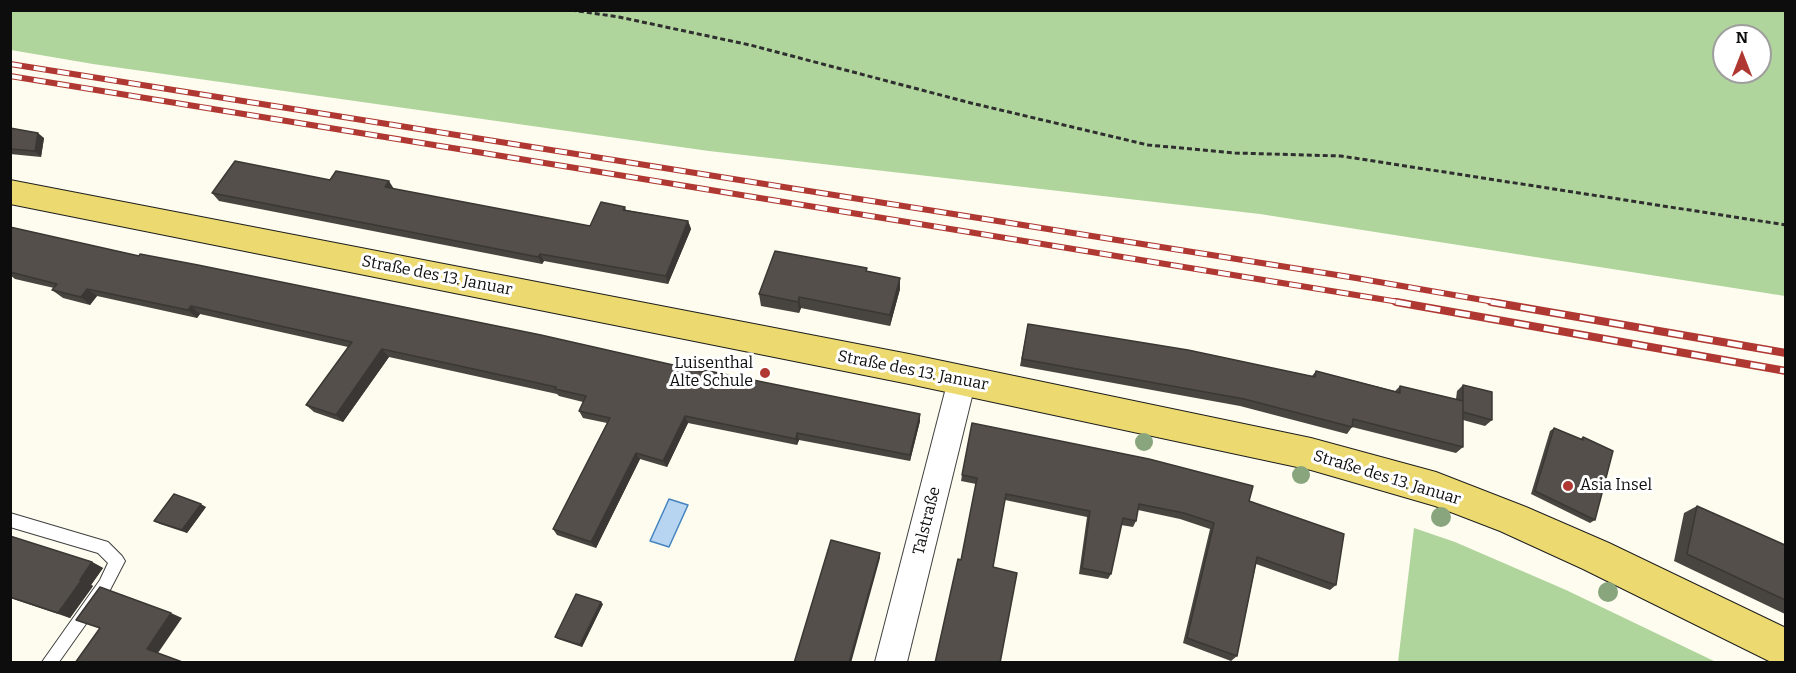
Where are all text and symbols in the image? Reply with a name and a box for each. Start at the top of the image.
north arrow [1712,24,1772,84]
text: N [1736,28,1748,47]
street label: Straße des 13. Januar [360,252,514,300]
street label: Straße des 13. Januar [836,347,990,395]
place label: Luisenthal Alte Schule [669,354,753,392]
marker: Luisenthal Alte Schule [758,366,772,380]
street label: Straße des 13. Januar [1311,446,1463,510]
place label: Asia Insel [1580,476,1652,496]
marker: Asia Insel [1561,479,1575,493]
street label: Talstraße [909,485,945,557]

